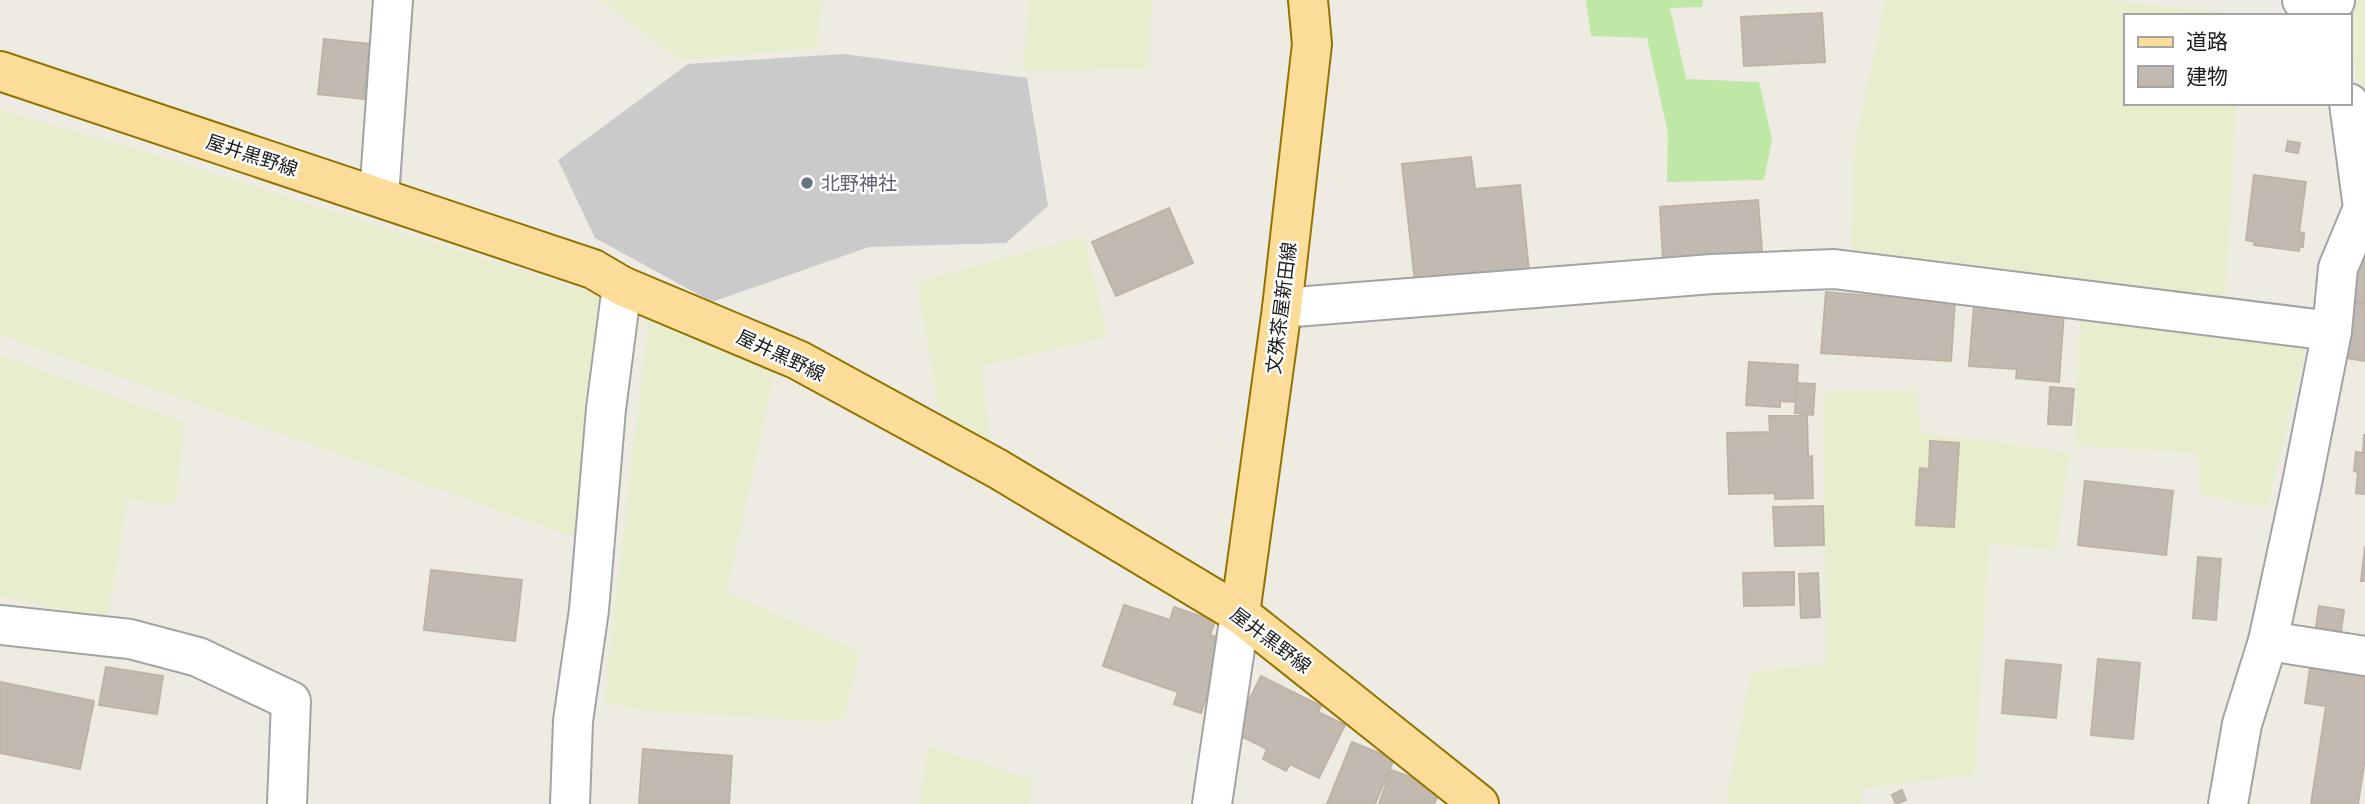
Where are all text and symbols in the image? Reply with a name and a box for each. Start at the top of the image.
legend [2124,14,2351,105]
text: 道路 [2186,28,2228,55]
text: 建物 [2186,63,2228,90]
street label: 屋井黒野線 [203,129,301,181]
place label: 北野神社 [821,171,897,195]
marker: 北野神社 [799,175,815,191]
street label: 文殊茶屋新田線 [1261,241,1301,375]
street label: 屋井黒野線 [733,324,829,386]
street label: 屋井黒野線 [1226,602,1316,678]

